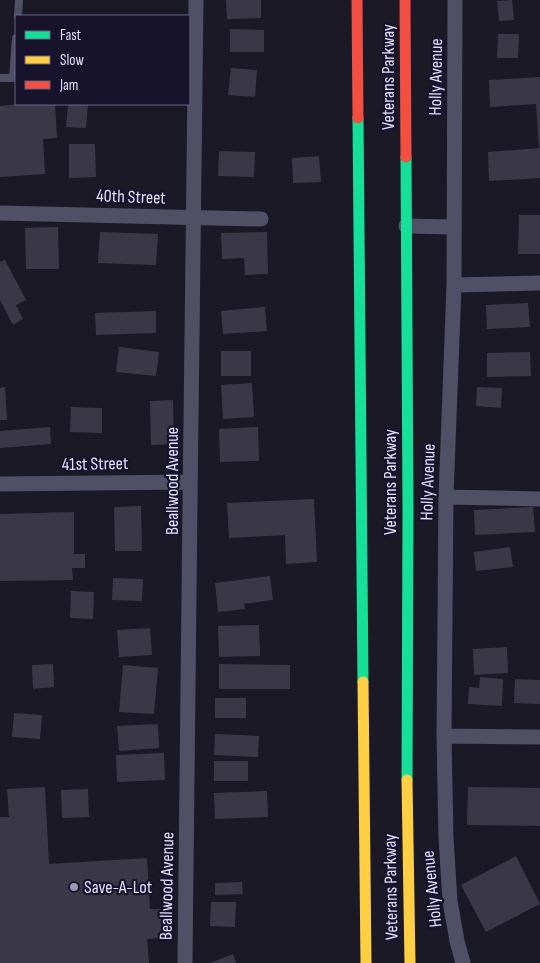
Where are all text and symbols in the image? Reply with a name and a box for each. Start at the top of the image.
legend [15,15,190,105]
street label: Veterans Parkway [378,24,399,130]
text: Fast [60,26,82,45]
street label: Holly Avenue [425,38,447,116]
text: Slow [60,51,84,70]
text: Jam [59,76,78,95]
street label: 40th Street [96,185,167,209]
street label: Beallwood Avenue [162,427,183,535]
street label: Veterans Parkway [380,429,401,535]
street label: Holly Avenue [416,443,440,521]
street label: 41st Street [61,453,129,475]
street label: Beallwood Avenue [156,832,178,940]
street label: Veterans Parkway [380,834,402,940]
street label: Holly Avenue [418,850,446,928]
place label: Save-A-Lot [84,877,153,898]
marker: Save-A-Lot [68,881,80,893]

